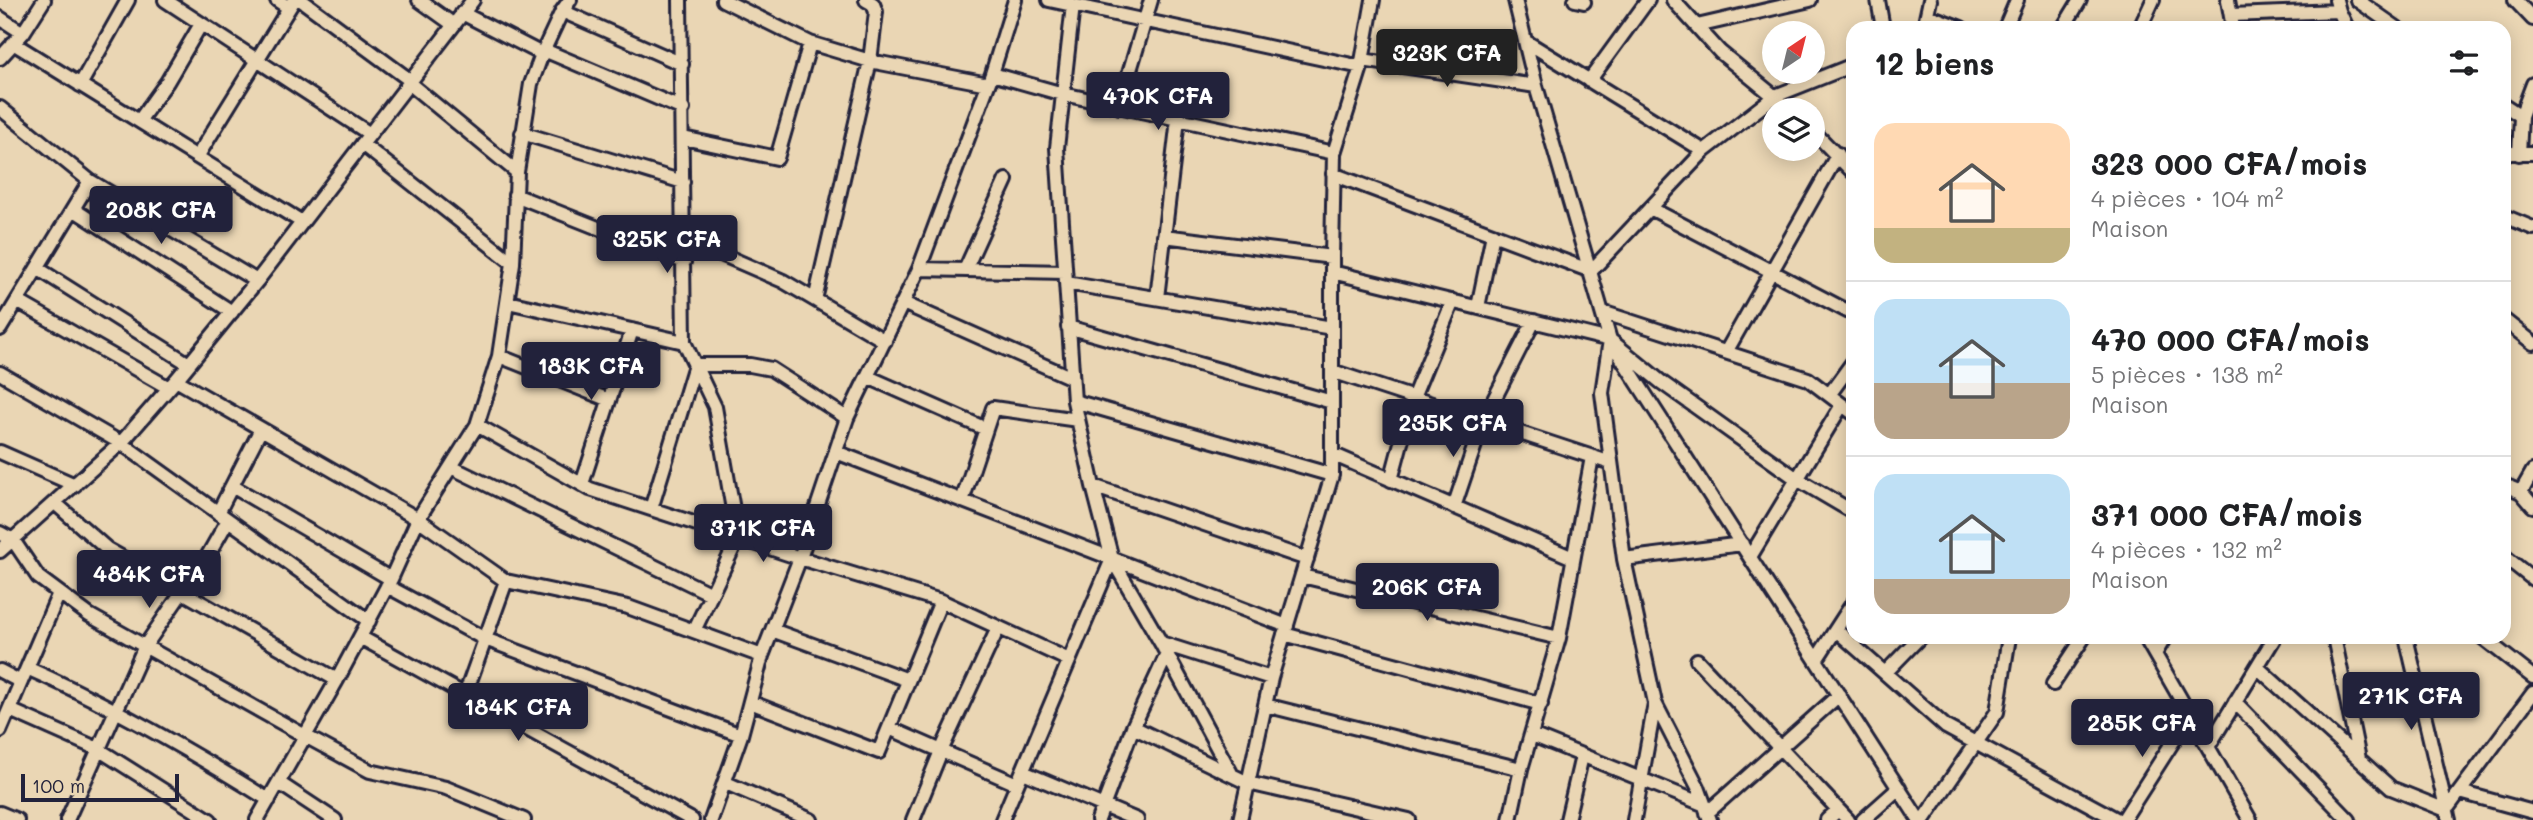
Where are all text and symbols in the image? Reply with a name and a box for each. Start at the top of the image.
north arrow [1762,21,1825,84]
map controls [1762,21,1825,161]
pin: 323K CFA [1375,29,1519,89]
text: 323K CFA [1392,37,1502,67]
text: 12 biens [1874,43,1994,83]
icon: filters [2445,44,2483,82]
pin: 470K CFA [1086,72,1230,132]
text: 470K CFA [1102,80,1214,110]
button: layers [1762,98,1825,161]
text: 323 000 CFA/mois [2091,143,2367,183]
icon: home [1930,151,2014,235]
text: 4 pièces · 104 m² [2091,183,2283,213]
pin: 208K CFA [89,187,233,246]
text: 208K CFA [106,194,216,224]
text: Maison [2091,213,2168,243]
pin: 325K CFA [595,216,739,275]
text: 325K CFA [612,223,722,253]
text: 470 000 CFA/mois [2091,319,2370,359]
icon: home [1930,327,2014,411]
pin: 183K CFA [519,342,663,402]
text: 183K CFA [537,350,645,380]
text: 5 pièces · 138 m² [2091,359,2283,389]
text: Maison [2091,389,2168,419]
pin: 235K CFA [1381,400,1525,459]
text: 235K CFA [1398,407,1508,437]
text: 371 000 CFA/mois [2091,494,2363,534]
icon: home [1930,502,2014,586]
pin: 371K CFA [691,504,835,564]
text: 371K CFA [710,512,816,542]
text: 4 pièces · 132 m² [2091,534,2282,564]
pin: 484K CFA [77,550,221,610]
text: 484K CFA [93,558,205,588]
pin: 206K CFA [1355,564,1499,623]
text: Maison [2091,564,2168,594]
text: 206K CFA [1372,571,1482,601]
pin: 271K CFA [2339,672,2483,732]
text: 271K CFA [2359,680,2463,710]
pin: 184K CFA [446,684,590,743]
text: 184K CFA [464,691,572,721]
pin: 285K CFA [2070,700,2214,759]
text: 285K CFA [2087,707,2197,737]
scale bar [21,771,178,803]
text: 100 m [32,773,85,798]

